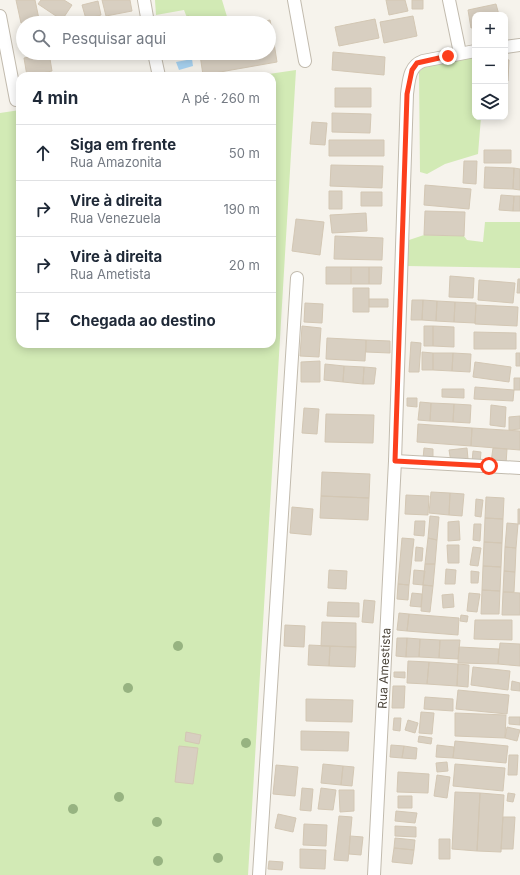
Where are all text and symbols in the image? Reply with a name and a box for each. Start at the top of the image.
map controls [472,12,508,120]
button: + [472,12,508,48]
search box [16,16,276,60]
icon: search [30,27,52,49]
text: Pesquisar aqui [62,29,166,48]
route end [439,47,457,65]
button: − [472,48,508,84]
button: layers [472,84,508,120]
text: 4 min [32,88,78,108]
text: A pé · 260 m [182,90,260,106]
text: Siga em frente [70,135,176,154]
icon: ahead [32,142,54,164]
text: 50 m [229,145,260,161]
text: Rua Amazonita [70,154,162,170]
text: Vire à direita [70,191,162,210]
icon: right [32,198,54,220]
text: 190 m [223,201,260,217]
text: Rua Venezuela [70,210,161,226]
text: Vire à direita [70,247,162,266]
icon: right [32,254,54,276]
text: 20 m [229,257,260,273]
text: Rua Ametista [70,266,151,282]
icon: arrive [32,310,54,332]
text: Chegada ao destino [70,311,216,330]
route start [480,457,498,475]
street label: Rua Amestista [374,627,394,709]

